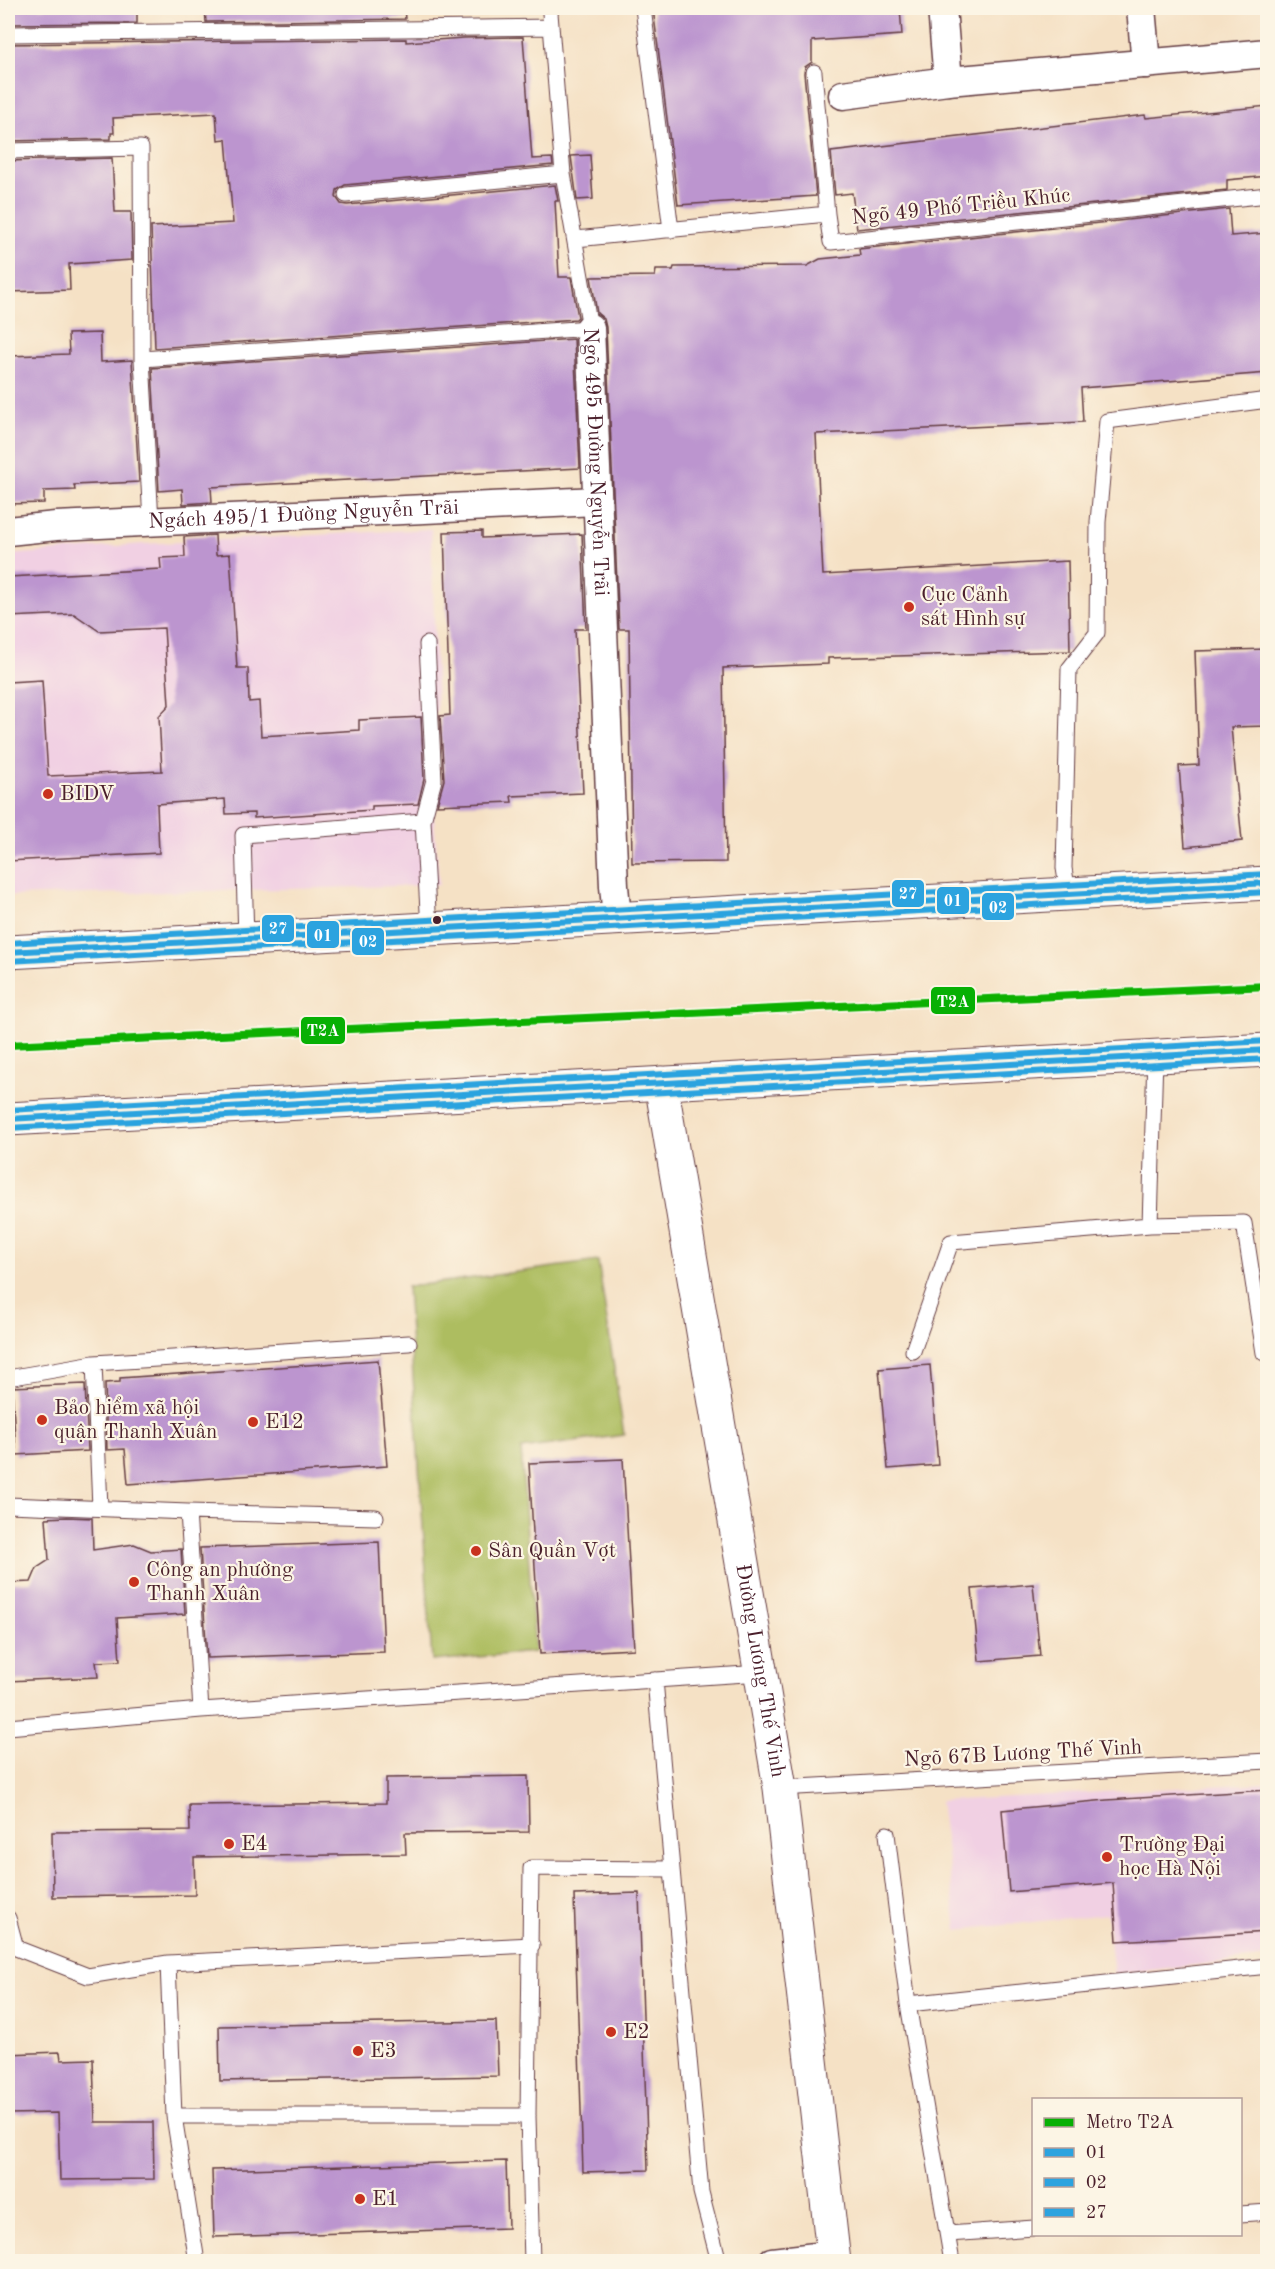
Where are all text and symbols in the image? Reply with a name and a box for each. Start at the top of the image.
street label: Ngõ 49 Phố Triều Khúc [850,183,1071,229]
street label: Ngõ 495 Đường Nguyễn Trãi [579,327,612,597]
street label: Ngách 495/1 Đường Nguyễn Trãi [148,497,459,532]
place label: Cục Cảnh sát Hình sự [921,585,1026,630]
marker: Cục Cảnh sát Hình sự [902,600,916,614]
place label: BIDV [60,784,114,805]
marker: BIDV [41,787,55,801]
line badge: 27 [891,879,925,908]
line badge: 01 [936,886,970,915]
text: 27 [899,887,917,903]
line badge: 02 [981,892,1015,921]
text: 01 [944,894,962,910]
text: 02 [989,901,1007,917]
line badge: 27 [261,914,295,943]
unlabelled marker [431,914,443,926]
line badge: 01 [306,920,340,949]
text: 27 [269,922,287,938]
line badge: 02 [351,927,385,956]
text: 01 [314,929,332,945]
text: 02 [359,935,377,951]
line badge: T2A [930,986,976,1015]
text: T2A [937,995,969,1011]
line badge: T2A [300,1016,346,1045]
text: T2A [307,1024,339,1040]
place label: Bảo hiểm xã hội quận Thanh Xuân [54,1396,217,1443]
place label: E12 [265,1412,304,1433]
marker: Bảo hiểm xã hội quận Thanh Xuân [35,1413,49,1427]
marker: E12 [246,1415,260,1429]
place label: Sân Quần Vợt [488,1539,616,1562]
marker: Sân Quần Vợt [469,1544,483,1558]
place label: Công an phường Thanh Xuân [146,1560,294,1605]
street label: Đường Lương Thế Vinh [732,1562,789,1779]
marker: Công an phường Thanh Xuân [127,1575,141,1589]
street label: Ngõ 67B Lương Thế Vinh [903,1736,1143,1771]
place label: E4 [241,1834,268,1855]
place label: Trường Đại học Hà Nội [1119,1835,1225,1880]
marker: E4 [222,1837,236,1851]
marker: Trường Đại học Hà Nội [1100,1850,1114,1864]
place label: E2 [623,2022,650,2043]
marker: E2 [604,2025,618,2039]
place label: E3 [370,2041,397,2062]
marker: E3 [351,2044,365,2058]
legend [1032,2098,1242,2236]
text: Metro T2A [1086,2114,1174,2132]
text: 01 [1086,2144,1107,2162]
text: 02 [1086,2174,1107,2192]
place label: E1 [372,2189,399,2210]
marker: E1 [353,2192,367,2206]
text: 27 [1086,2204,1107,2222]

